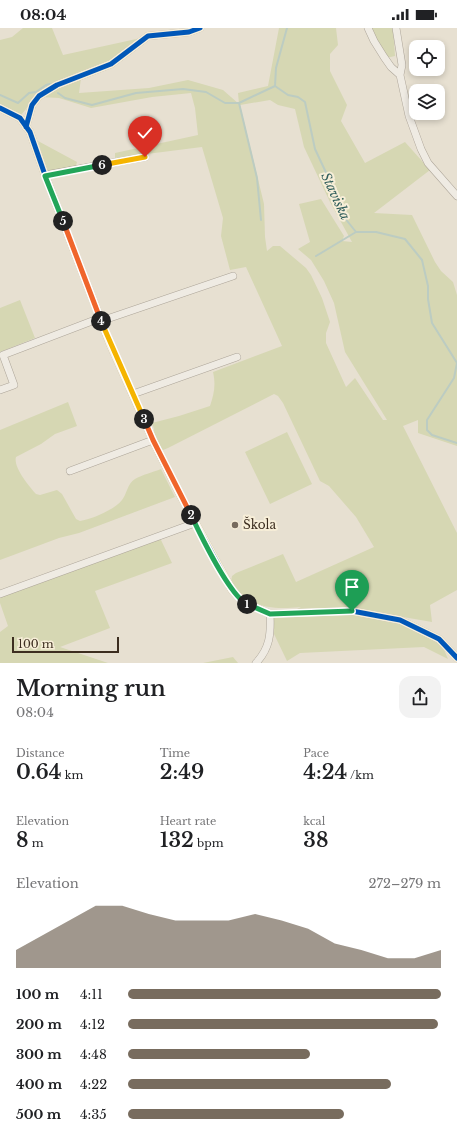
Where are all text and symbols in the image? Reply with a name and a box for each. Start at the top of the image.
text: 08:04 [20,5,66,24]
map controls [409,40,445,120]
button: locate [409,40,445,76]
button: layers [409,84,445,120]
pin [128,116,162,157]
icon: check [134,122,156,144]
pin: 6 [92,155,112,175]
text: 6 [98,158,106,172]
water label: Staviska [317,170,354,223]
pin: 5 [53,211,73,231]
text: 5 [60,214,66,228]
pin: 4 [91,311,111,331]
text: 4 [97,314,105,328]
pin: 3 [134,409,154,429]
text: 3 [140,412,148,426]
pin: 2 [181,505,201,525]
text: 2 [187,508,195,522]
place label: Škola [243,516,276,532]
marker: Škola [230,520,240,530]
pin [335,570,369,611]
icon: arrive [341,576,363,598]
pin: 1 [237,594,257,614]
text: 1 [245,597,249,611]
scale bar [12,635,119,654]
text: 100 m [18,637,54,651]
text: Morning run [16,675,166,702]
button: share [399,676,441,718]
text: 08:04 [16,704,54,721]
text: Distance [16,746,65,760]
text: Time [160,746,190,760]
text: Pace [303,746,329,760]
text: 0.64 [16,760,61,784]
text: 2:49 [160,760,204,784]
text: 4:24 [303,760,347,784]
text: km [61,768,83,782]
text: /km [347,768,374,782]
text: Elevation [16,814,69,828]
text: Heart rate [160,814,216,828]
text: kcal [303,814,325,828]
text: 8 [16,828,29,852]
text: 132 [160,828,194,852]
text: 38 [303,828,328,852]
text: m [29,836,44,850]
text: bpm [194,836,223,850]
text: Elevation [16,875,79,892]
text: 272–279 m [368,875,441,892]
text: 100 m [16,986,59,1003]
text: 4:11 [80,986,103,1003]
text: 200 m [16,1016,62,1033]
text: 4:12 [80,1016,105,1033]
text: 300 m [16,1046,62,1063]
text: 4:48 [80,1046,107,1063]
text: 400 m [16,1076,62,1093]
text: 4:22 [80,1076,107,1093]
text: 500 m [16,1106,61,1123]
text: 4:35 [80,1106,107,1123]

